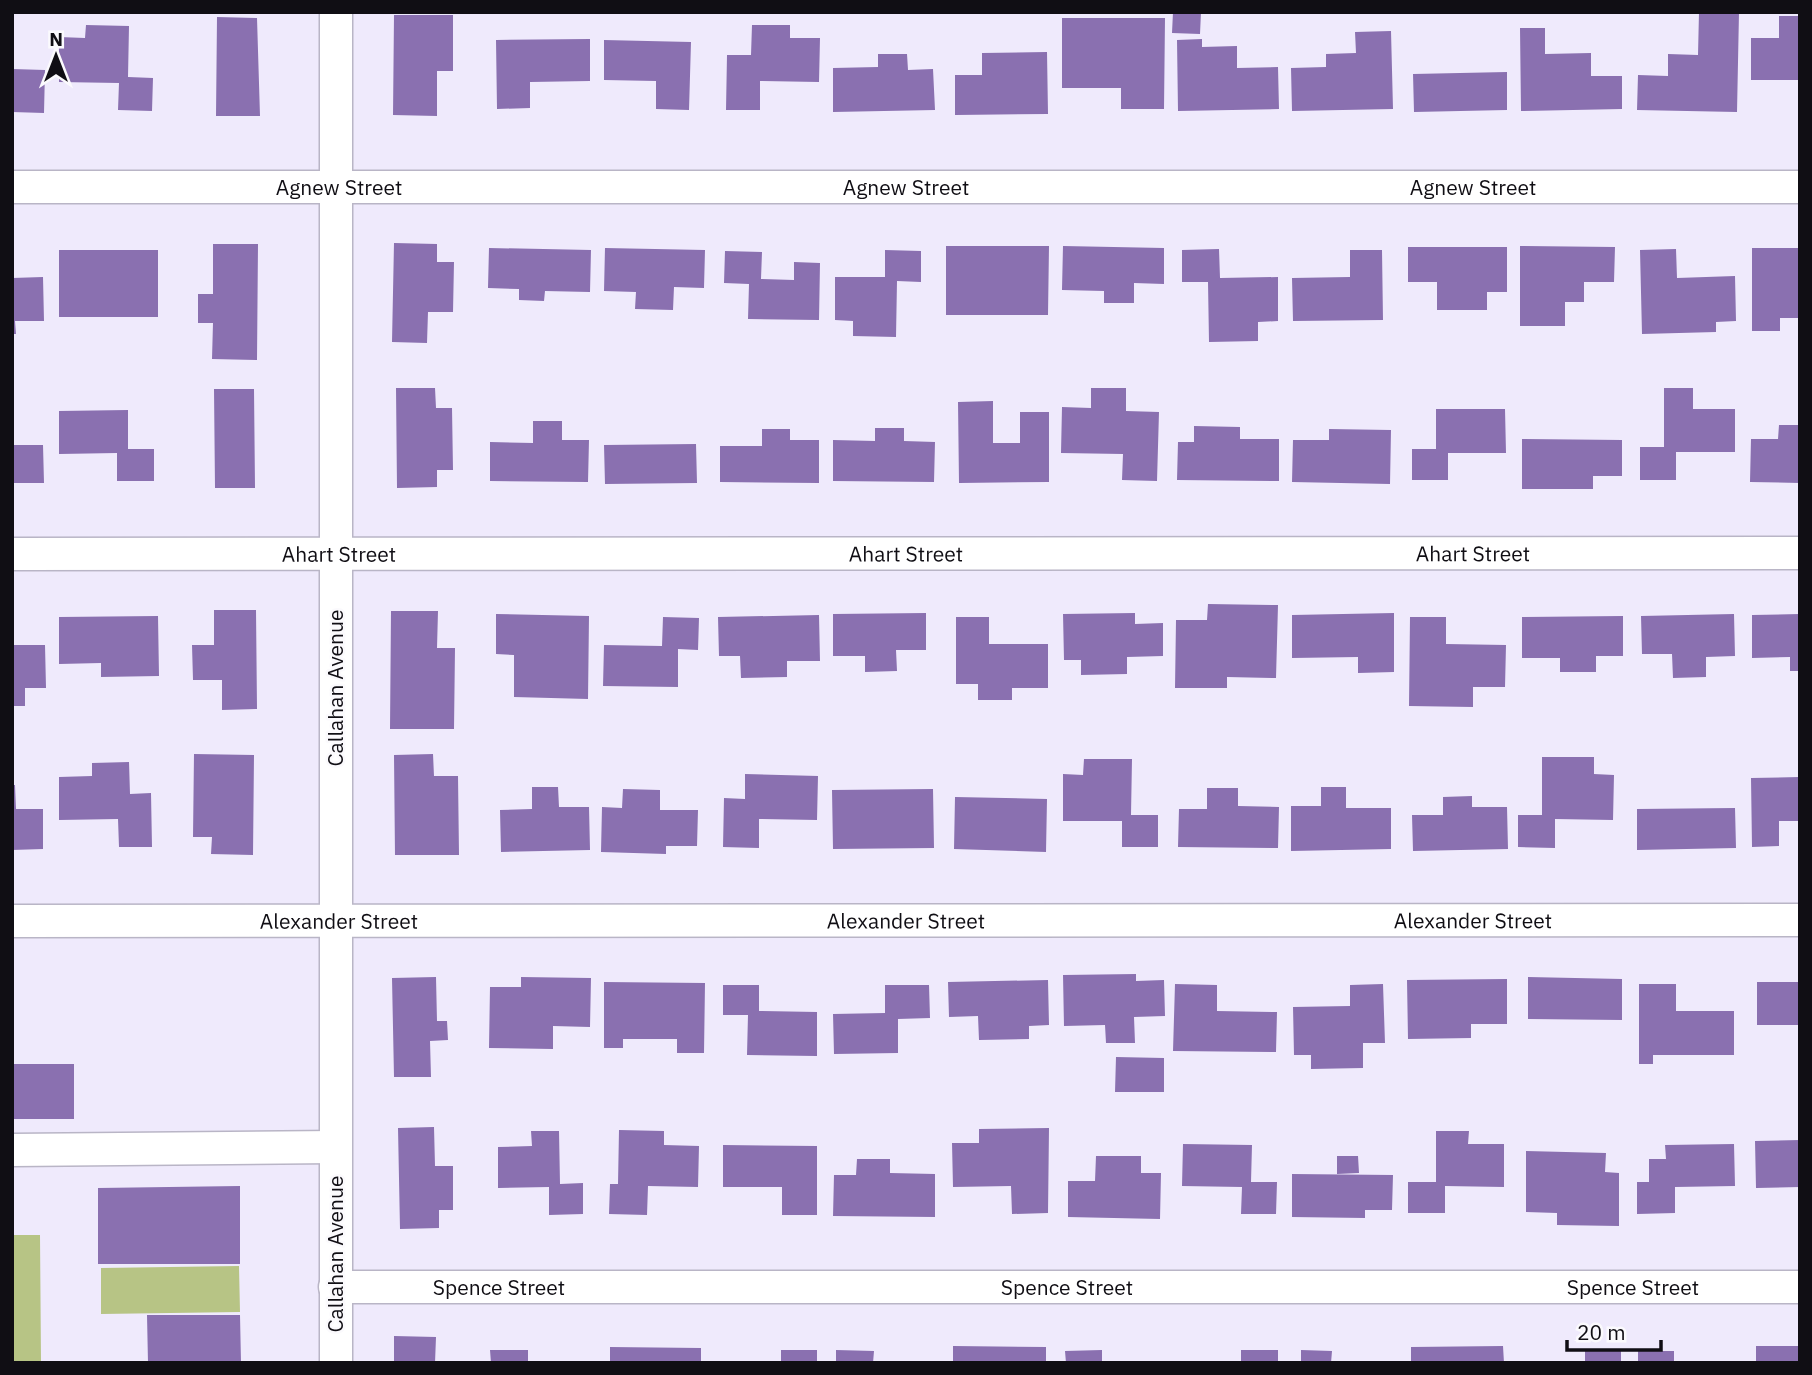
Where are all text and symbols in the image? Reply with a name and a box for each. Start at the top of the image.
north arrow [21,21,91,91]
text: N [49,27,63,51]
street label: Agnew Street [276,173,402,201]
street label: Agnew Street [843,173,969,201]
street label: Agnew Street [1410,173,1536,201]
street label: Ahart Street [849,539,963,568]
street label: Ahart Street [1416,539,1530,567]
street label: Ahart Street [282,540,396,568]
street label: Callahan Avenue [321,610,349,766]
street label: Alexander Street [827,906,985,935]
street label: Alexander Street [1394,906,1552,934]
street label: Alexander Street [260,907,418,935]
street label: Callahan Avenue [321,1176,349,1332]
street label: Spence Street [433,1273,565,1301]
street label: Spence Street [1001,1273,1133,1301]
street label: Spence Street [1567,1273,1699,1301]
scale bar [1567,1308,1661,1352]
text: 20 m [1577,1318,1626,1346]

